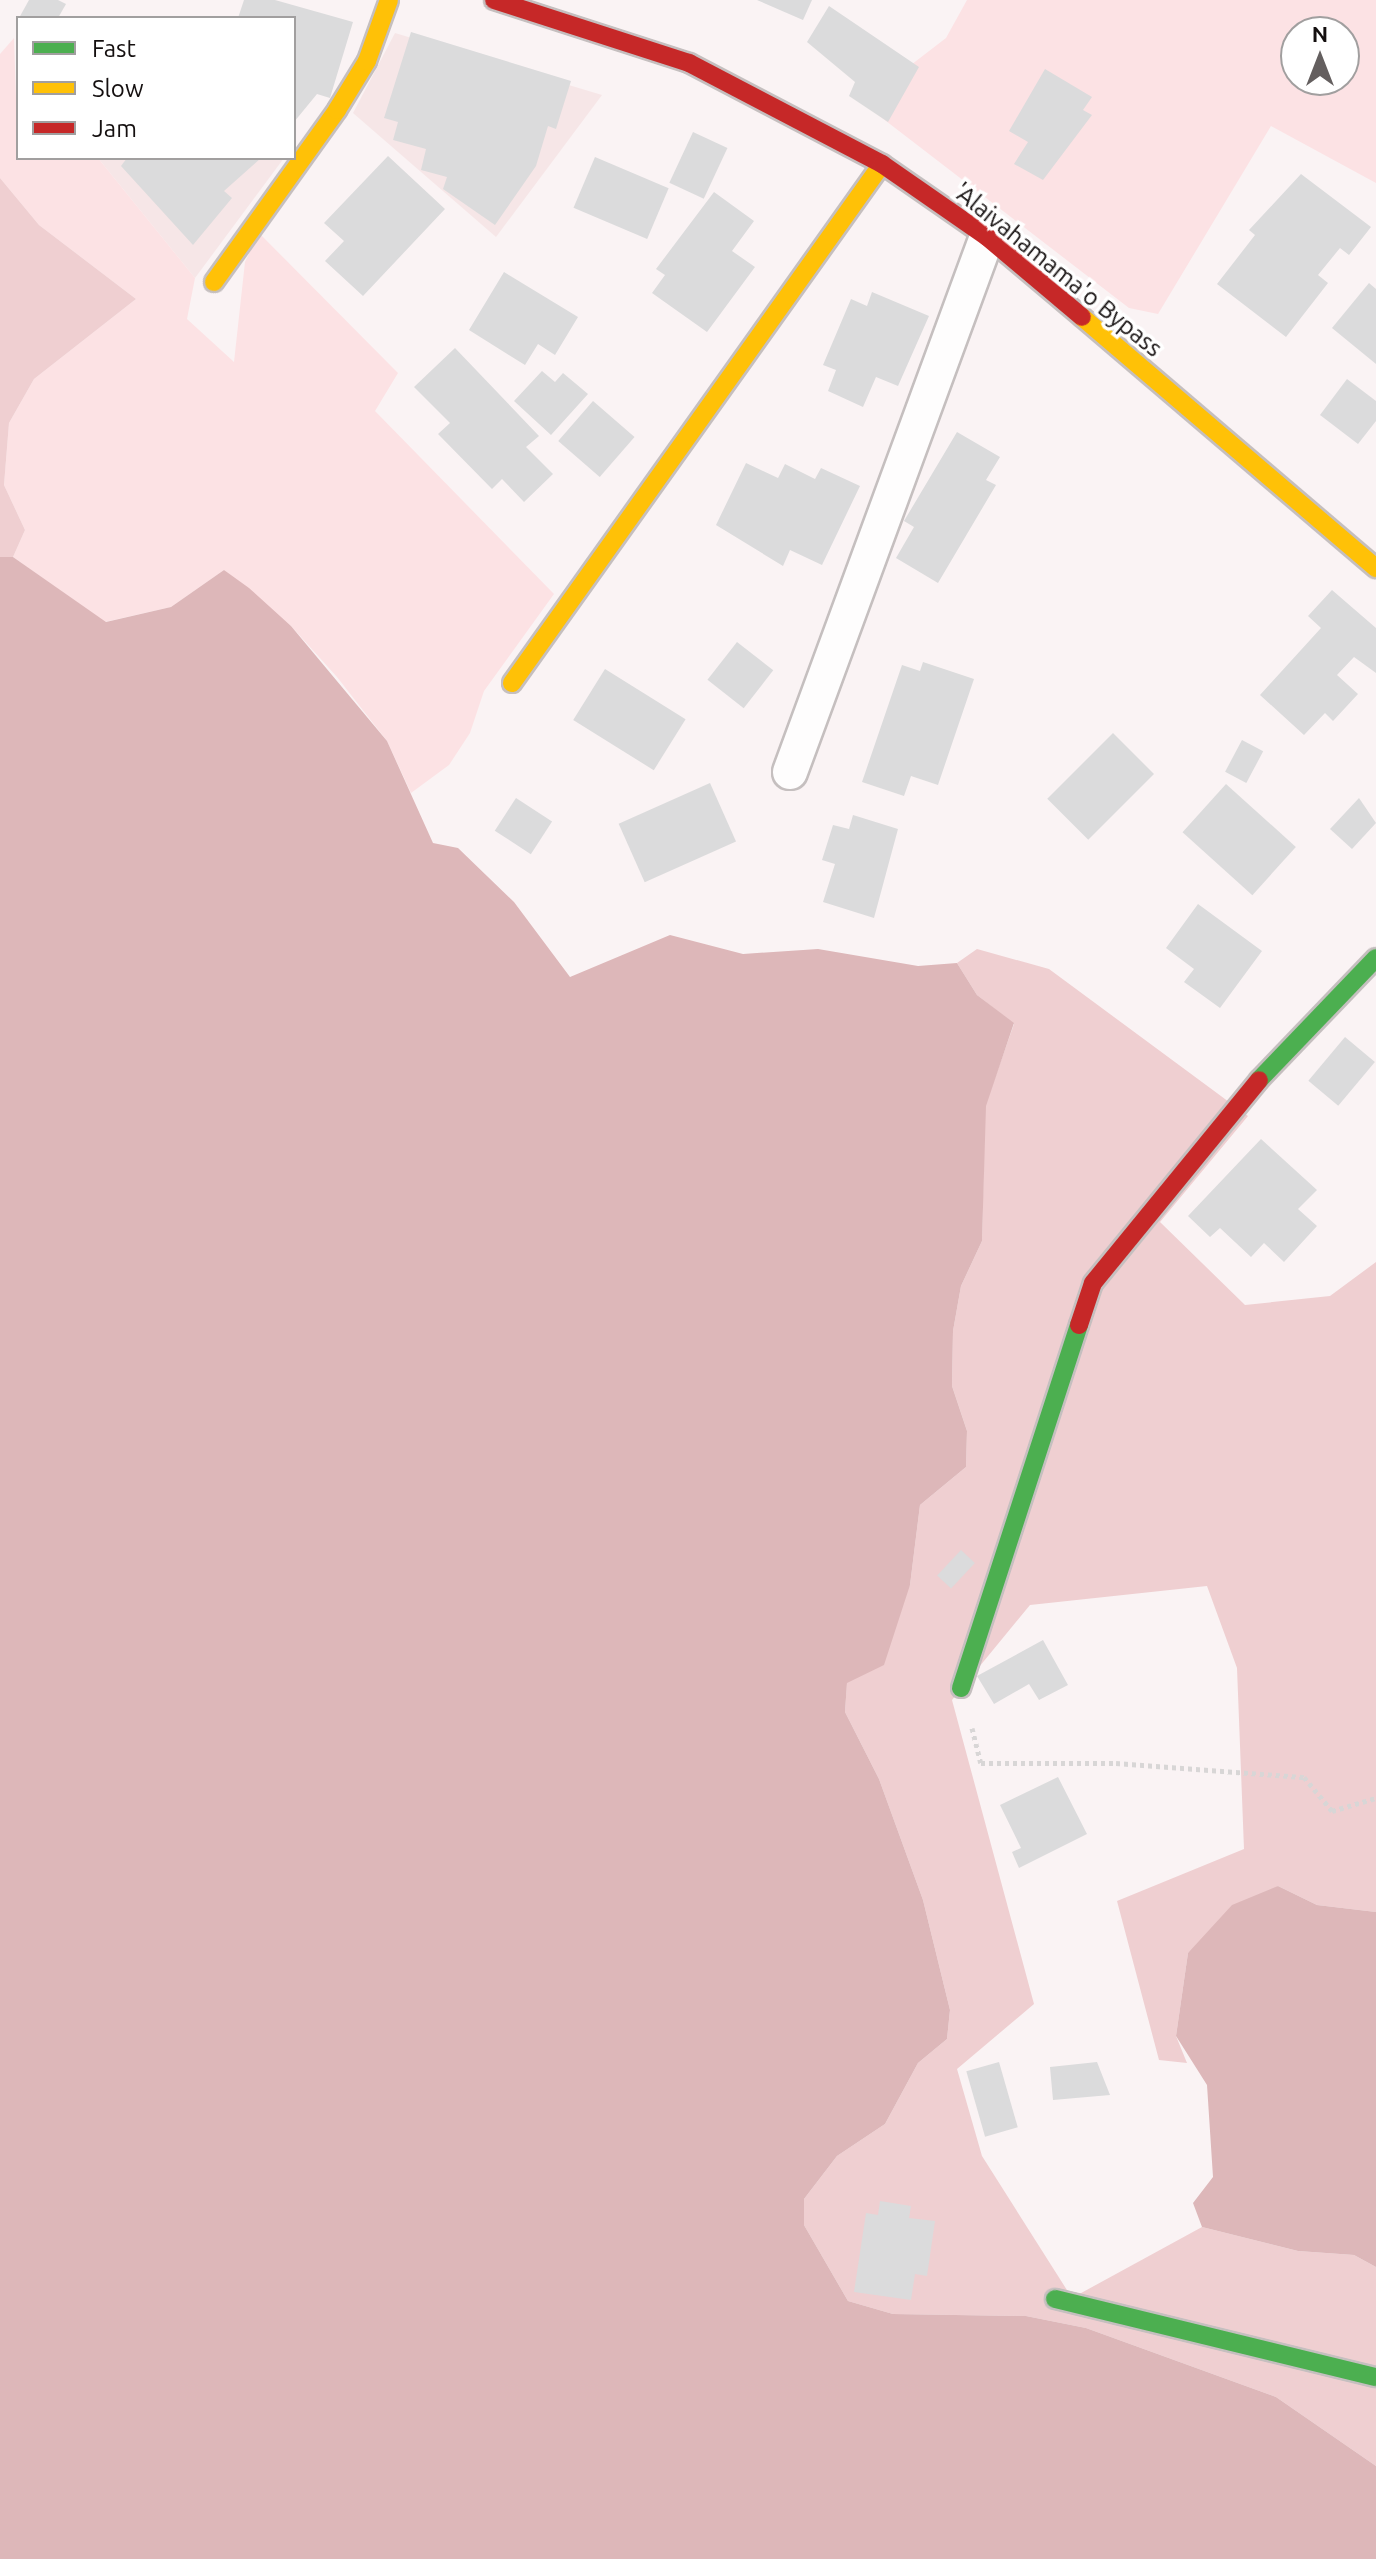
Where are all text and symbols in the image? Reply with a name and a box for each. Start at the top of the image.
legend [16,16,296,160]
north arrow [1280,16,1360,96]
text: N [1312,21,1328,46]
text: Fast [92,35,136,62]
text: Slow [92,75,144,102]
text: Jam [92,115,137,142]
street label: 'Alaivahamama'o Bypass [948,177,1168,363]

